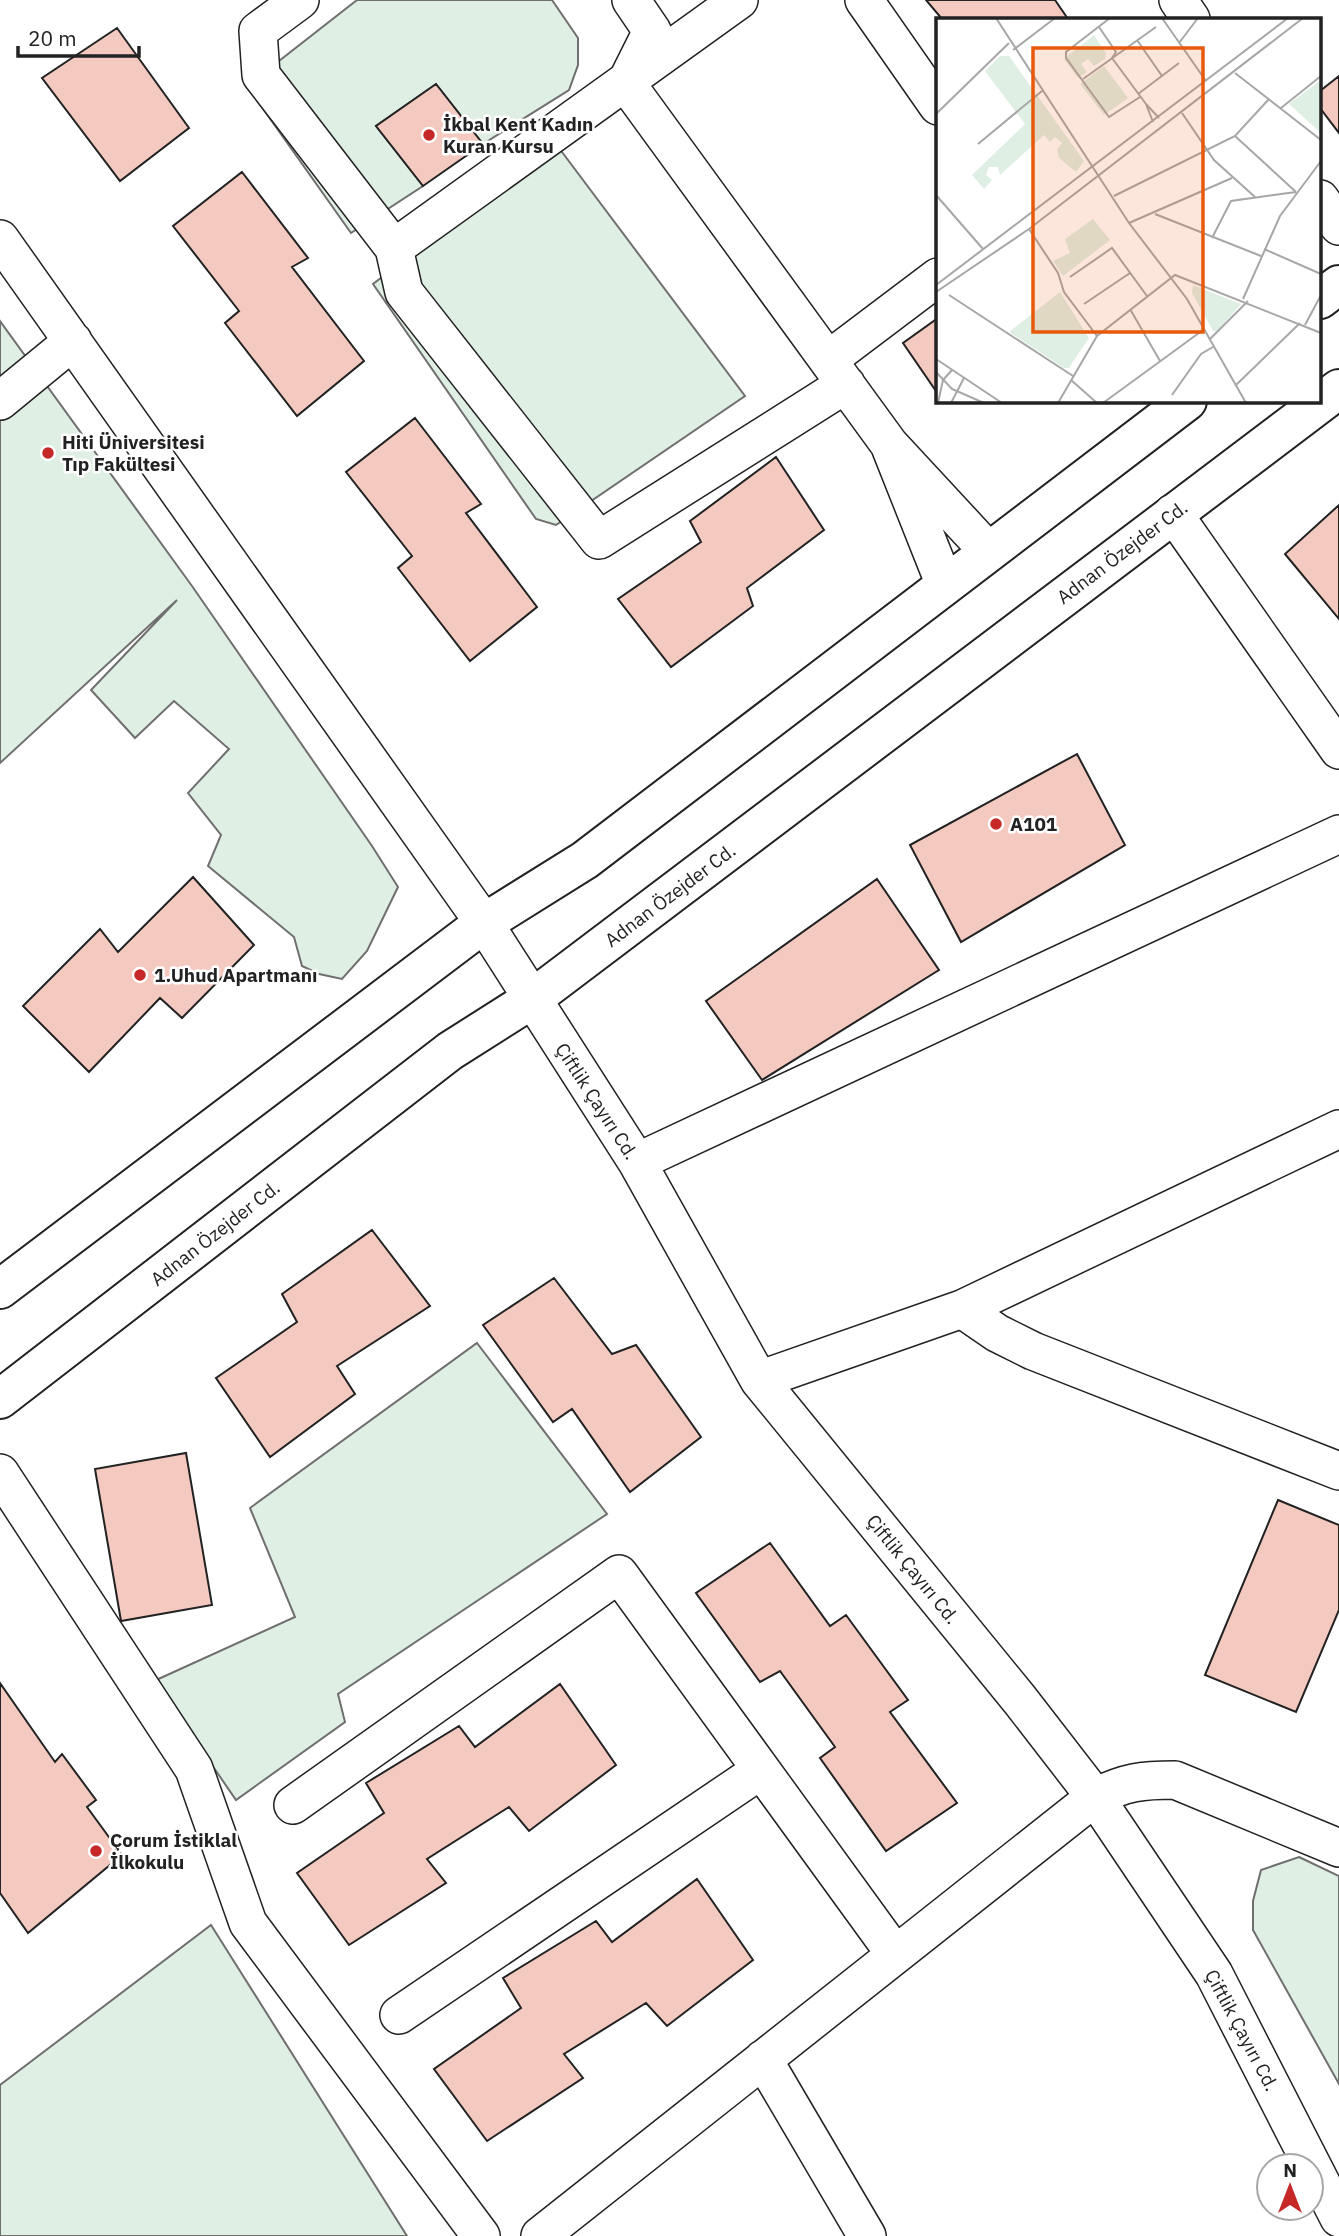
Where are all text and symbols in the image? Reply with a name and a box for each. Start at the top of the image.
scale bar [18,14,138,58]
inset map [936,18,1322,402]
text: 20 m [28,24,77,52]
place label: İkbal Kent Kadın Kuran Kursu [443,112,593,158]
marker: İkbal Kent Kadın Kuran Kursu [421,127,437,143]
place label: Hiti Üniversitesi Tıp Fakültesi [62,430,205,476]
marker: Hiti Üniversitesi Tıp Fakültesi [40,445,56,461]
street label: Adnan Özejder Cd. [1052,495,1192,609]
place label: A101 [1010,812,1058,836]
marker: A101 [988,816,1004,832]
street label: Adnan Özejder Cd. [600,838,740,952]
place label: 1.Uhud Apartmanı [154,963,317,987]
marker: 1.Uhud Apartmanı [132,967,148,983]
street label: Çiftlik Çayırı Cd. [550,1038,644,1164]
street label: Adnan Özejder Cd. [146,1175,284,1291]
street label: Çiftlik Çayırı Cd. [861,1509,965,1629]
place label: Çorum İstiklal İlkokulu [110,1828,237,1874]
marker: Çorum İstiklal İlkokulu [88,1843,104,1859]
street label: Çiftlik Çayırı Cd. [1200,1965,1284,2095]
north arrow [1255,2152,1325,2222]
text: N [1283,2158,1297,2182]

